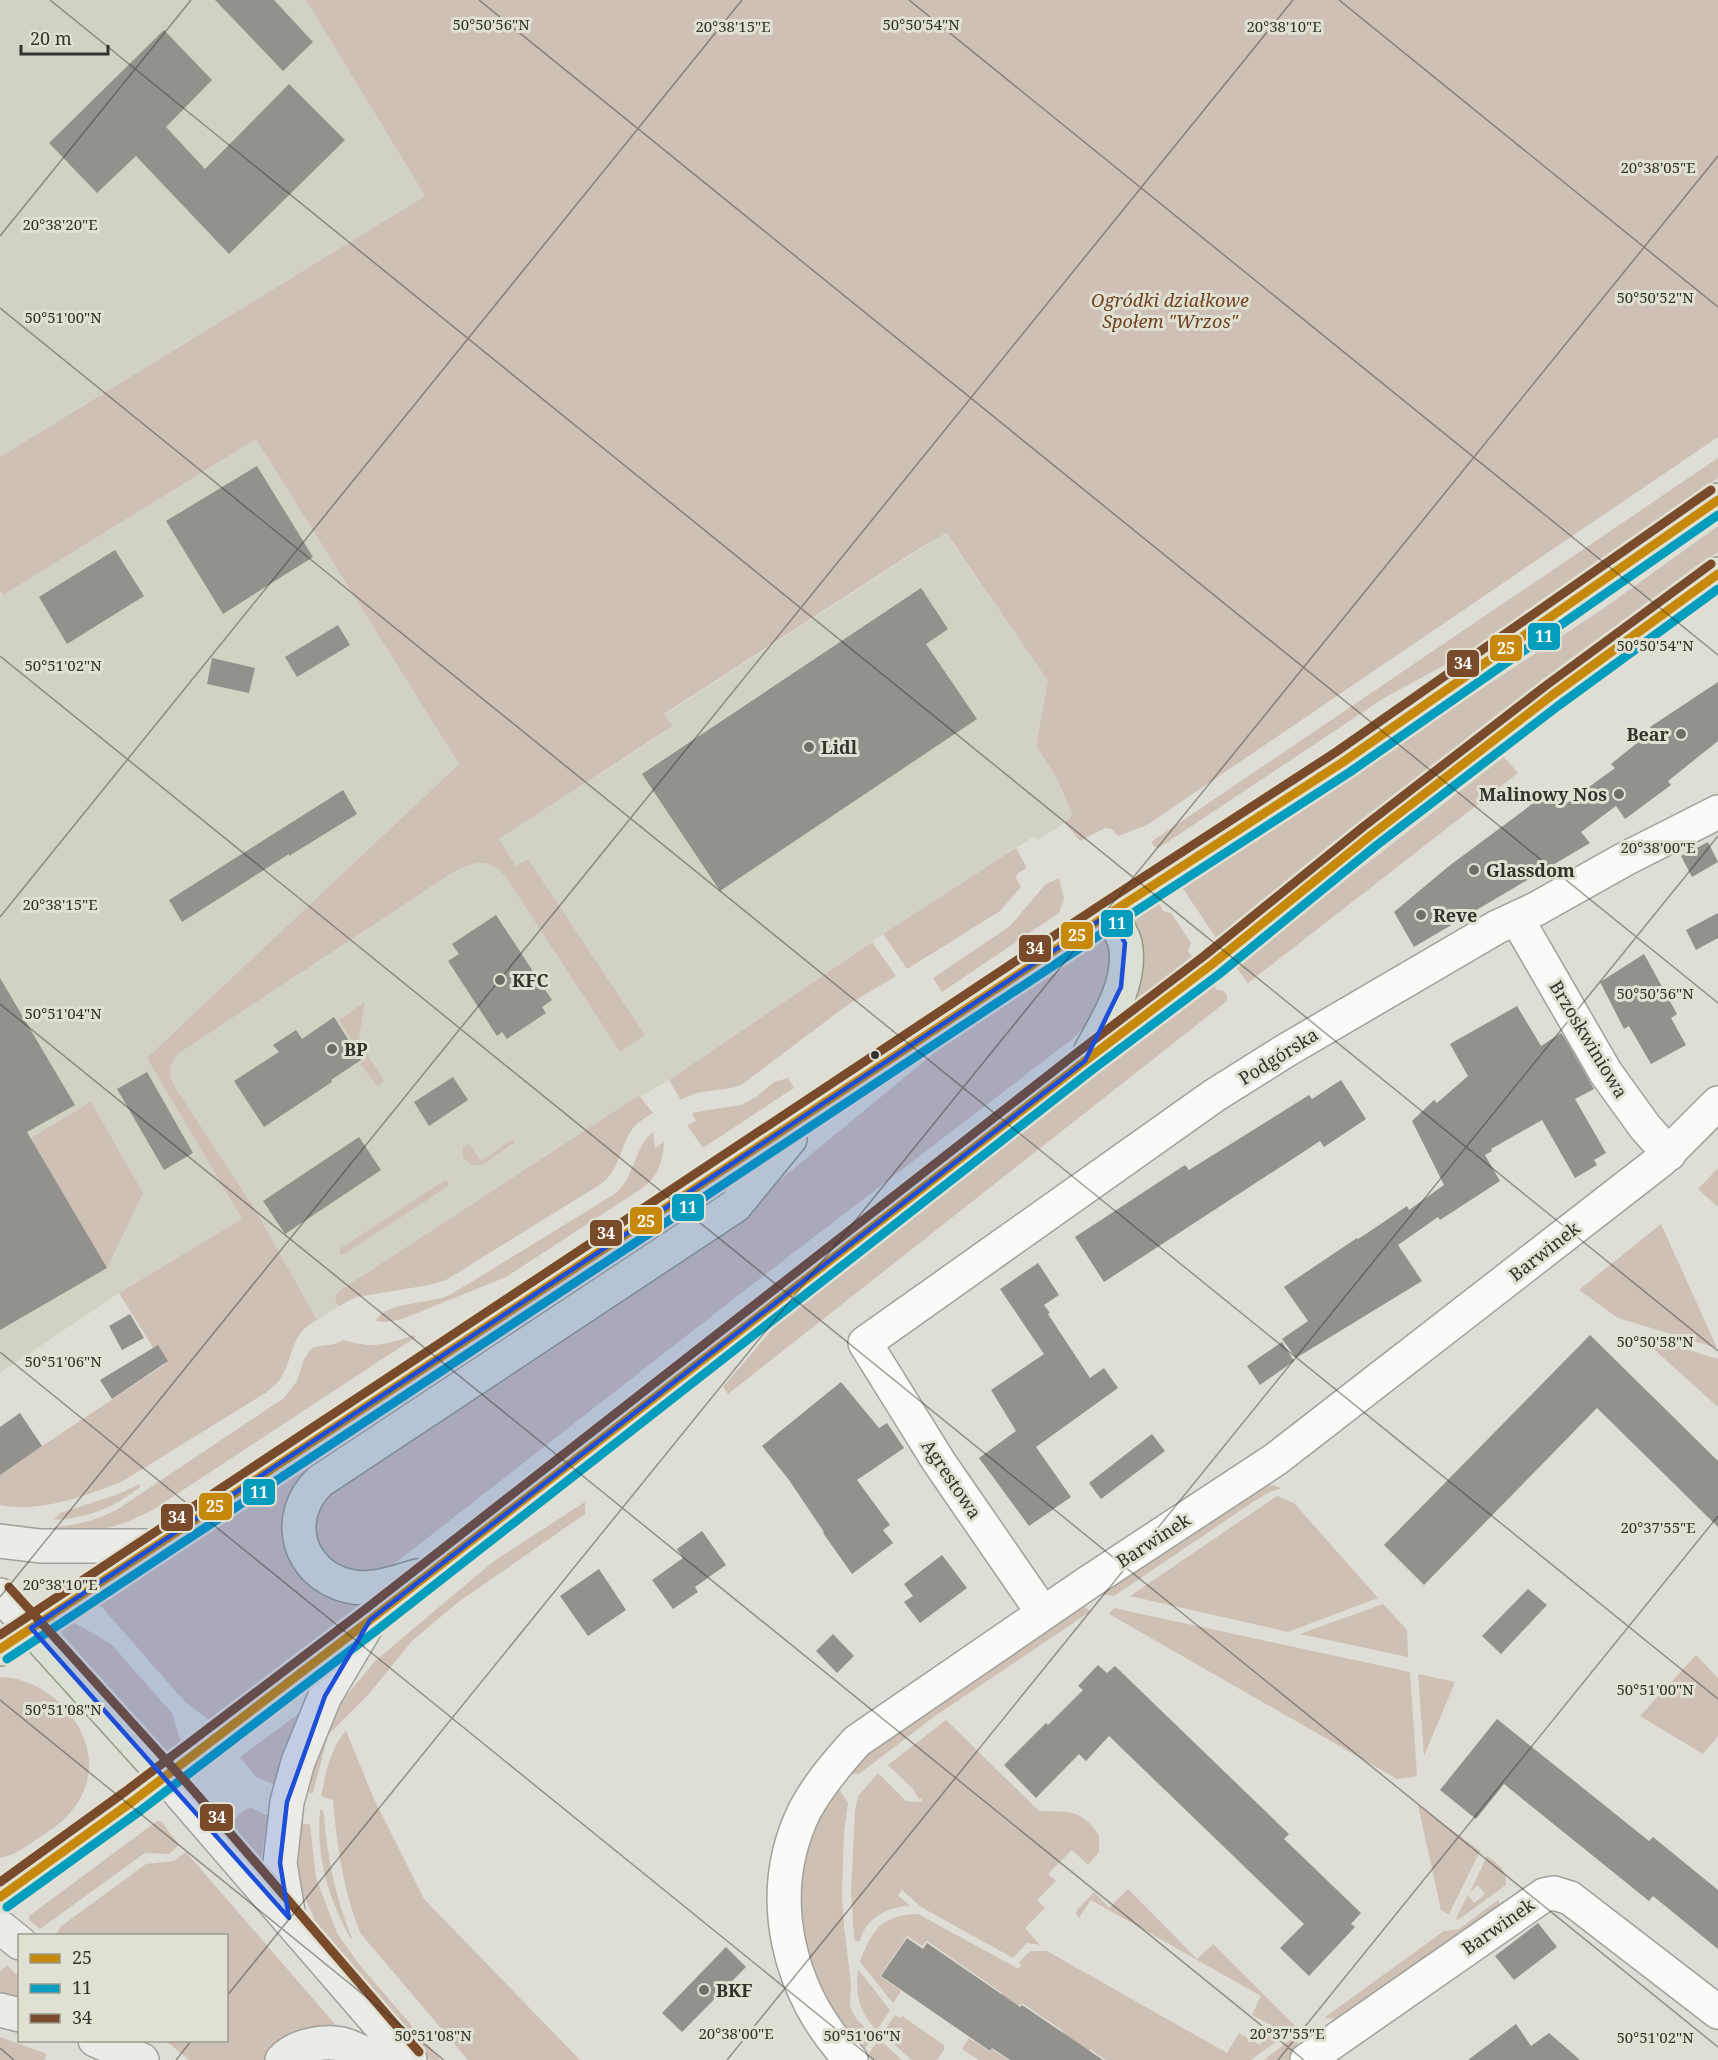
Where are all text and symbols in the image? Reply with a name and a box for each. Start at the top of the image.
text: 50°50'56"N [452,14,530,34]
text: 50°50'54"N [882,14,960,34]
text: 20°38'15"E [695,16,771,36]
text: 20°38'10"E [1246,16,1322,36]
scale bar [21,18,108,56]
text: 20 m [30,26,72,50]
text: 20°38'05"E [1620,157,1696,177]
text: 20°38'20"E [22,214,98,234]
text: 50°50'52"N [1616,287,1694,307]
park label: Ogródki działkowe Społem "Wrzos" [1091,288,1249,333]
text: 50°51'00"N [24,307,102,327]
line badge: 11 [1527,622,1561,651]
text: 11 [1535,625,1553,647]
line badge: 25 [1489,634,1523,662]
text: 50°50'54"N [1616,635,1694,655]
text: 25 [1497,637,1515,659]
line badge: 34 [1446,649,1480,678]
text: 34 [1454,652,1472,674]
text: 50°51'02"N [24,655,102,675]
place label: Bear [1626,722,1670,746]
marker: Bear [1674,727,1688,741]
place label: Lidl [821,735,858,759]
marker: Lidl [802,740,816,754]
place label: Malinowy Nos [1479,782,1607,806]
marker: Malinowy Nos [1612,787,1626,801]
text: 20°38'00"E [1620,837,1696,857]
place label: Glassdom [1486,858,1575,882]
marker: Glassdom [1467,863,1481,877]
text: 20°38'15"E [22,894,98,914]
place label: Reve [1433,903,1477,927]
marker: Reve [1414,908,1428,922]
line badge: 11 [1100,909,1134,938]
text: 11 [1108,912,1126,934]
line badge: 25 [1060,921,1094,950]
text: 25 [1068,924,1086,946]
line badge: 34 [1018,934,1052,963]
text: 34 [1026,937,1044,959]
place label: KFC [512,968,548,992]
marker: KFC [493,973,507,987]
street label: Brzoskwiniowa [1544,976,1634,1102]
text: 50°50'56"N [1616,983,1694,1003]
text: 50°51'04"N [24,1003,102,1023]
street label: Podgórska [1234,1022,1322,1090]
place label: BP [344,1037,368,1061]
marker: BP [325,1042,339,1056]
unlabelled marker [869,1049,881,1061]
line badge: 11 [671,1193,705,1222]
text: 11 [679,1196,697,1218]
line badge: 25 [629,1206,663,1235]
text: 25 [637,1210,655,1232]
street label: Barwinek [1504,1216,1585,1286]
line badge: 34 [589,1219,623,1247]
text: 34 [597,1222,615,1244]
text: 50°50'58"N [1616,1331,1694,1351]
text: 50°51'06"N [24,1351,102,1371]
street label: Agrestowa [917,1435,987,1523]
line badge: 11 [242,1478,276,1506]
text: 11 [250,1481,268,1503]
line badge: 25 [198,1492,233,1521]
text: 25 [206,1495,224,1517]
line badge: 34 [160,1503,194,1532]
text: 34 [168,1506,186,1528]
street label: Barwinek [1111,1507,1195,1573]
text: 20°37'55"E [1620,1517,1696,1537]
text: 20°38'10"E [22,1574,98,1594]
text: 50°51'00"N [1616,1679,1694,1699]
text: 50°51'08"N [24,1699,102,1719]
line badge: 34 [199,1803,234,1832]
text: 34 [208,1806,226,1828]
street label: Barwinek [1457,1892,1539,1960]
legend [18,1934,228,2042]
text: 25 [72,1945,92,1969]
text: 11 [72,1975,92,1999]
place label: BKF [716,1978,753,2002]
marker: BKF [697,1983,711,1997]
text: 34 [72,2005,92,2029]
text: 20°38'00"E [698,2023,774,2043]
text: 20°37'55"E [1249,2023,1325,2043]
text: 50°51'08"N [394,2025,472,2045]
text: 50°51'06"N [823,2025,901,2045]
text: 50°51'02"N [1616,2027,1694,2047]

